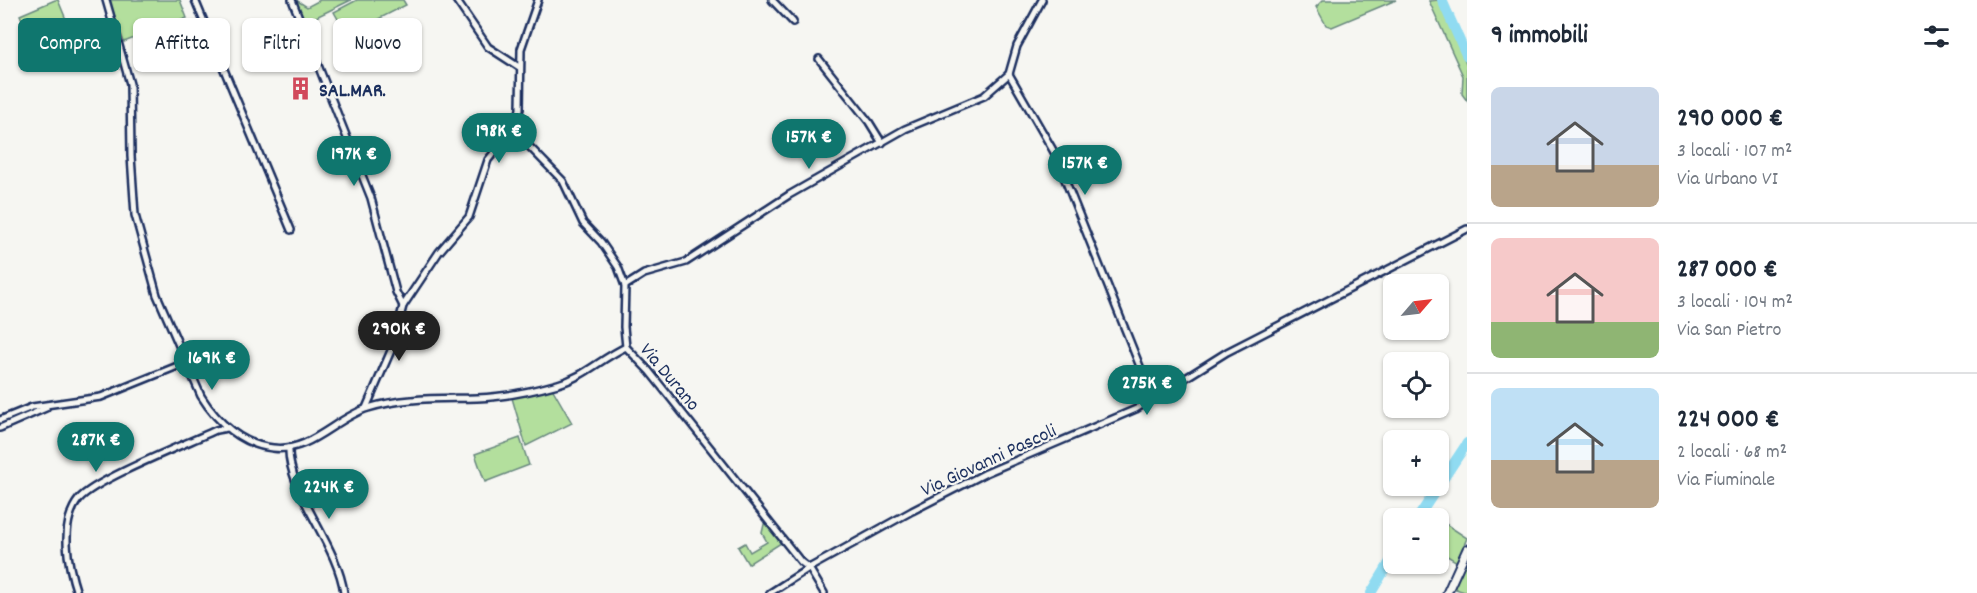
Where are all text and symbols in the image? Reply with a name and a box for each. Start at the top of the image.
chip: Compra [18,18,121,72]
chip: Affitta [133,18,230,72]
chip: Filtri [242,18,321,72]
chip: Nuovo [333,18,422,72]
text: 9 immobili [1491,18,1588,55]
icon: filters [1920,20,1953,53]
building icon: SAL.MAR. [288,76,314,102]
place label: SAL.MAR. [319,78,386,106]
text: 290 000 € [1677,101,1783,138]
icon: home [1539,111,1611,183]
pin: 198K € [450,113,548,164]
text: 198K € [476,118,522,146]
pin: 157K € [760,119,858,170]
text: 157K € [786,124,832,152]
pin: 197K € [305,136,403,187]
text: 3 locali · 107 m² [1677,138,1792,166]
text: 197K € [331,141,377,169]
pin: 157K € [1036,145,1134,196]
text: 157K € [1062,150,1108,178]
text: Via Urbano VI [1677,166,1778,194]
text: 287 000 € [1677,252,1778,289]
icon: home [1539,262,1611,334]
north arrow [1383,274,1449,340]
map controls [1383,274,1449,574]
text: 3 locali · 104 m² [1677,289,1793,317]
pin: 290K € [350,311,448,362]
text: 290K € [372,316,426,344]
text: Via San Pietro [1677,317,1782,345]
street label: Via Durano [632,338,706,418]
pin: 169K € [163,340,261,391]
text: 169K € [188,345,236,373]
button: locate [1383,352,1449,418]
pin: 275K € [1098,365,1196,416]
text: 275K € [1122,370,1172,398]
text: 224 000 € [1677,402,1779,439]
icon: home [1539,412,1611,484]
street label: Via Giovanni Pascoli [917,418,1062,505]
pin: 287K € [47,422,145,473]
text: 287K € [71,427,121,455]
button: + [1383,430,1449,496]
text: 2 locali · 68 m² [1677,439,1787,467]
text: Via Fiuminale [1677,467,1775,495]
pin: 224K € [280,469,378,520]
text: 224K € [304,474,354,502]
button: − [1383,508,1449,574]

